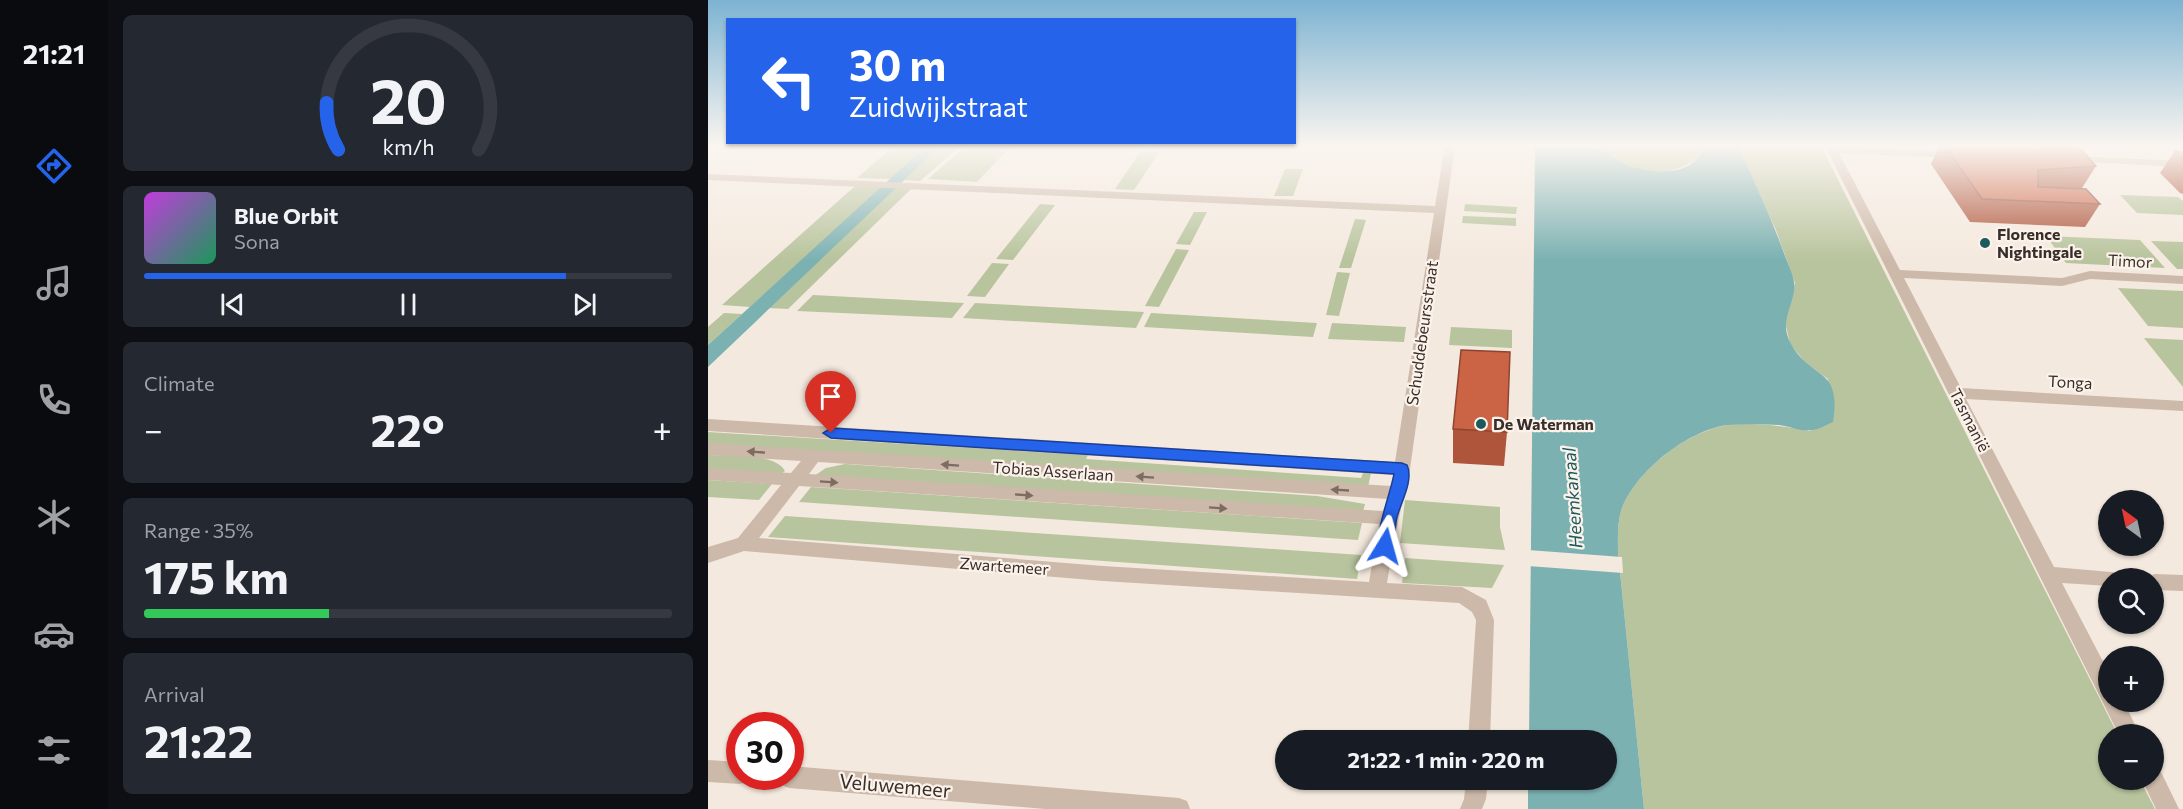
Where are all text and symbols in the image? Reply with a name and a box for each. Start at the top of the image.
text: 21:21 [23,37,85,70]
text: 30 m [849,38,946,90]
icon: left [750,42,828,120]
text: 20 [370,61,446,137]
text: Zuidwijkstraat [849,90,1028,123]
text: km/h [382,133,434,159]
icon: directions [33,145,75,187]
text: Blue Orbit [234,202,338,229]
place label: Florence Nightingale [1997,224,2082,261]
text: Sona [234,229,280,253]
marker: Florence Nightingale [1978,236,1992,250]
street label: Timor [2107,250,2153,271]
street label: Schuddebeursstraat [1402,259,1441,406]
icon: music [33,262,75,304]
icon: previous [216,288,249,321]
icon: pause [392,288,425,321]
icon: next [568,288,601,321]
text: Climate [144,371,214,395]
pin [805,371,856,433]
street label: Tonga [2047,371,2093,392]
icon: phone [33,379,75,421]
icon: arrive [814,380,847,413]
street label: Tasmanië [1946,385,1994,455]
text: 22° [371,401,445,456]
text: − [144,408,163,449]
text: + [653,408,672,449]
place label: De Waterman [1493,414,1594,433]
marker: De Waterman [1474,417,1488,431]
water label: Heemkanaal [1557,446,1586,549]
one-way arrow [746,448,765,457]
street label: Tobias Asserlaan [992,457,1114,484]
one-way arrow [941,460,960,469]
one-way arrow [1136,473,1155,482]
one-way arrow [820,478,839,487]
one-way arrow [1330,485,1349,494]
one-way arrow [1014,490,1033,500]
north arrow [2098,490,2164,556]
map controls [2098,490,2164,790]
icon: climate [33,496,75,538]
one-way arrow [1209,503,1228,513]
position arrow [1353,514,1417,578]
text: Range · 35% [144,518,253,542]
text: 175 km [144,548,289,603]
street label: Zwartemeer [959,553,1050,578]
button: search [2098,568,2164,634]
icon: car [33,613,75,655]
button: + [2098,646,2164,712]
text: Arrival [144,682,205,706]
text: 21:22 [144,712,253,767]
speed limit sign: 30 [726,712,804,790]
button: − [2098,724,2164,790]
icon: filters [33,729,75,771]
text: 21:22 · 1 min · 220 m [1348,746,1544,773]
street label: Veluwemeer [838,768,952,802]

